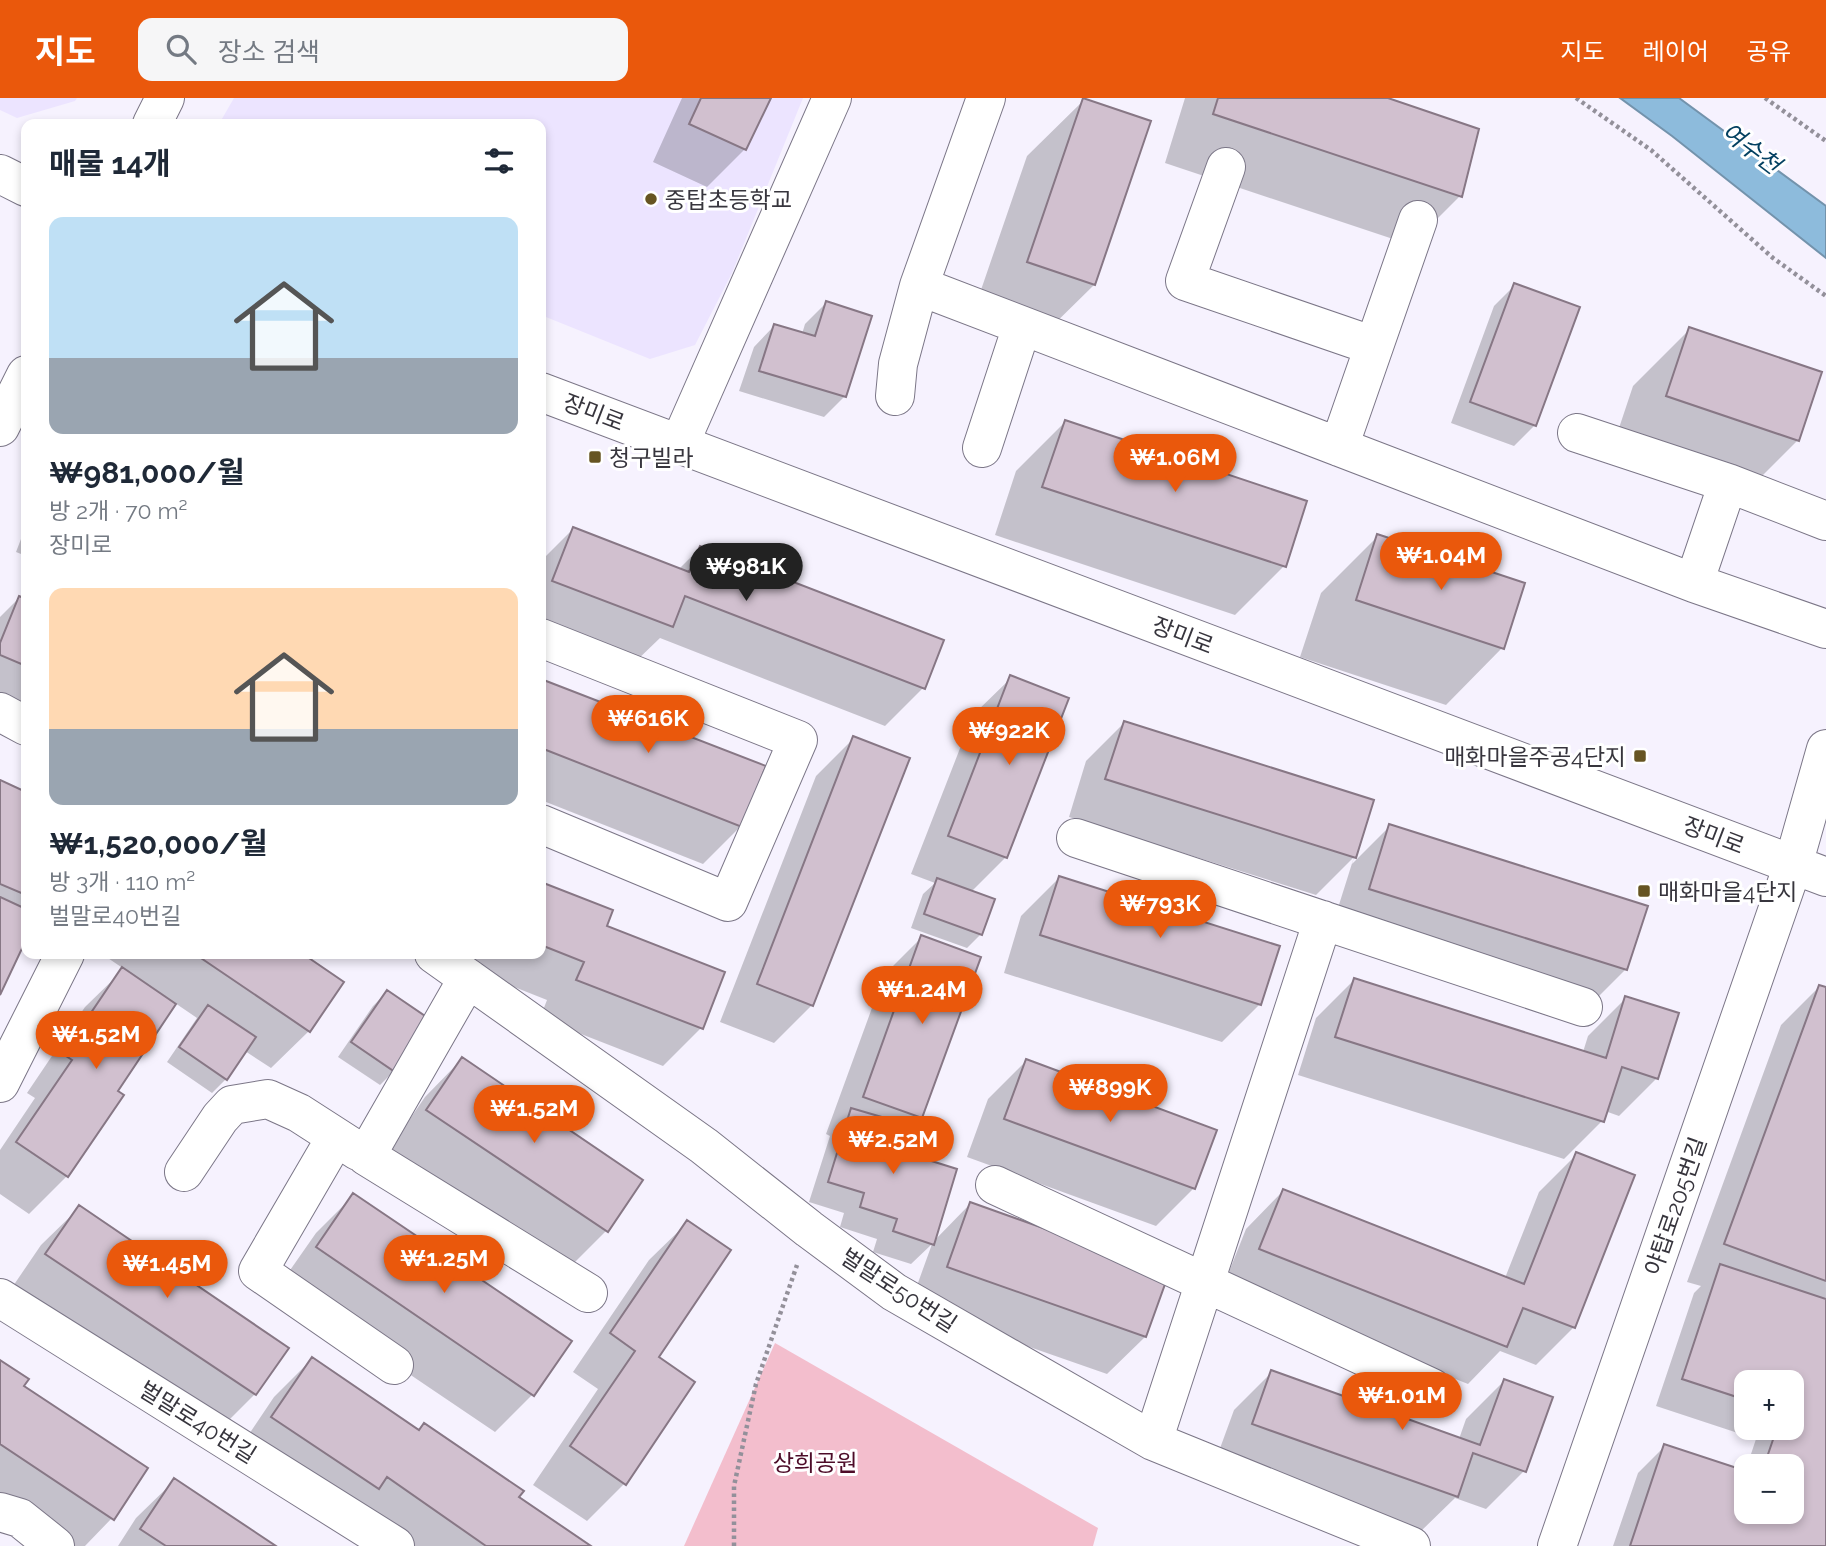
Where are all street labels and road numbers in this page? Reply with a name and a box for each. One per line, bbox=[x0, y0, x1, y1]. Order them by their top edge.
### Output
street label: 장미로 bbox=[560, 388, 628, 436]
street label: 장미로 bbox=[1149, 611, 1217, 659]
street label: 장미로 bbox=[1680, 811, 1748, 859]
street label: 야탑로205번길 bbox=[1639, 1133, 1711, 1279]
street label: 벌말로50번길 bbox=[836, 1243, 962, 1337]
street label: 벌말로40번길 bbox=[135, 1375, 261, 1469]

